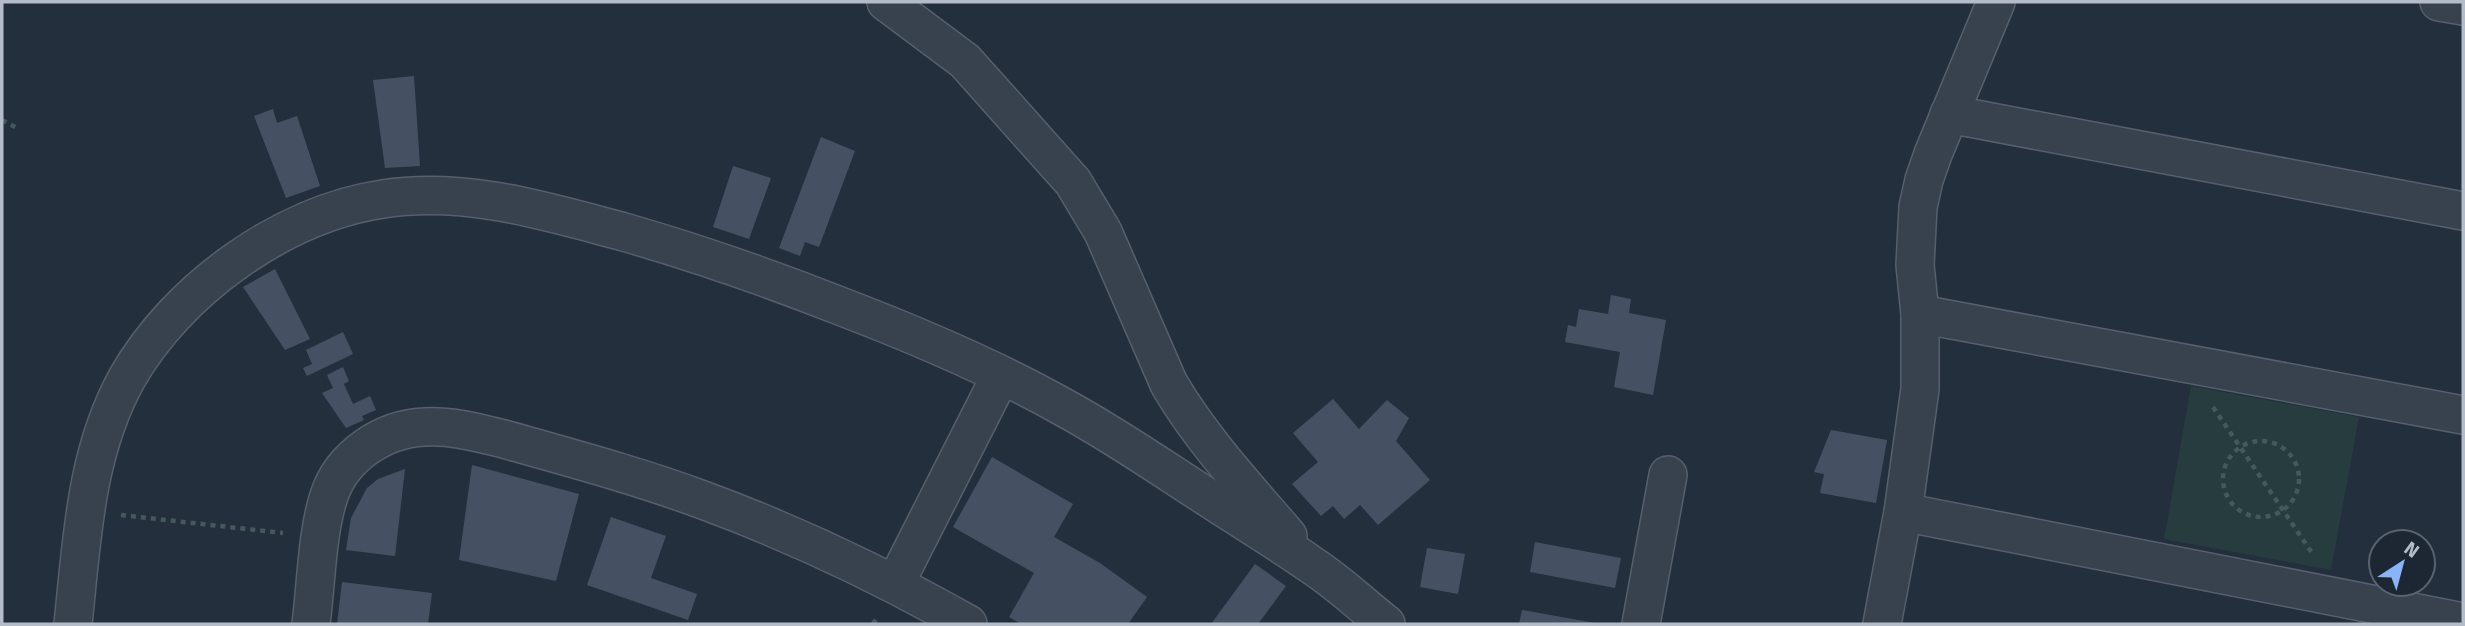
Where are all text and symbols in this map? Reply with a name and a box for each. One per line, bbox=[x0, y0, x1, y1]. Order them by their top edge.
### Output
north arrow bbox=[2367, 528, 2437, 598]
text: N bbox=[2400, 537, 2424, 563]

